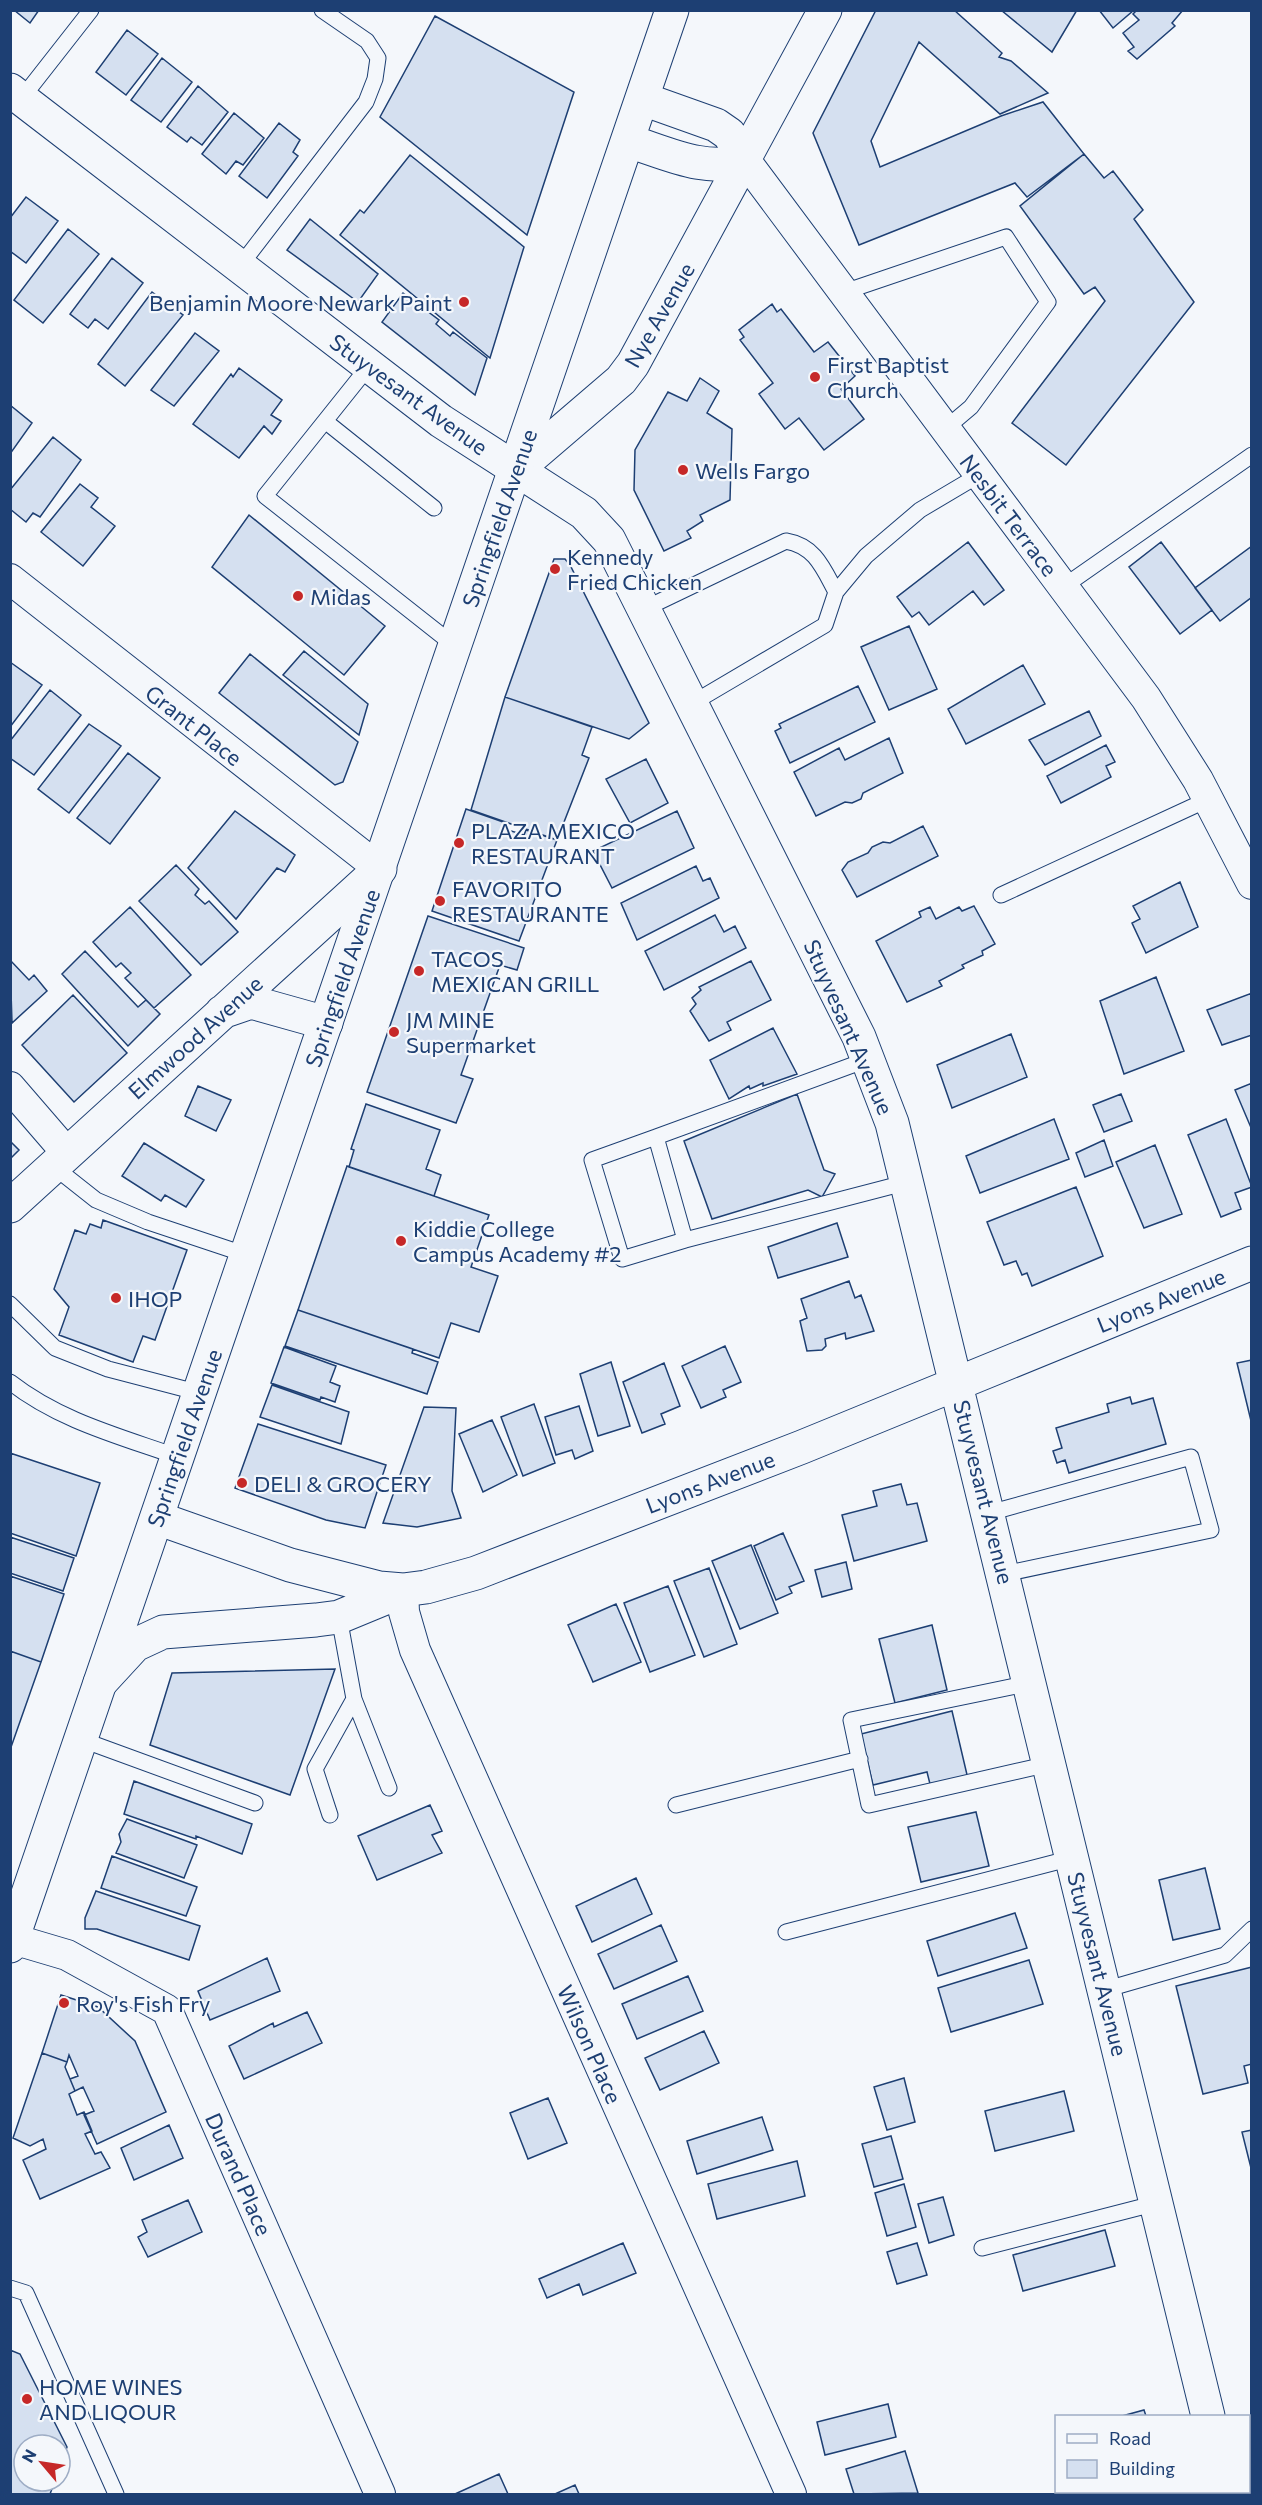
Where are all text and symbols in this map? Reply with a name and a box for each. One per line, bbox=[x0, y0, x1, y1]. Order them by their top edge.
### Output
street label: Nye Avenue bbox=[618, 258, 700, 372]
place label: Benjamin Moore Newark Paint bbox=[149, 289, 452, 316]
marker: Benjamin Moore Newark Paint bbox=[457, 295, 471, 309]
street label: Stuyvesant Avenue bbox=[325, 328, 493, 460]
place label: First Baptist Church bbox=[827, 351, 949, 403]
marker: First Baptist Church bbox=[808, 370, 822, 384]
street label: Springfield Avenue bbox=[456, 425, 542, 611]
street label: Nesbit Terrace bbox=[954, 449, 1064, 581]
place label: Wells Fargo bbox=[695, 457, 810, 484]
marker: Wells Fargo bbox=[676, 463, 690, 477]
place label: Kennedy Fried Chicken bbox=[567, 543, 702, 595]
marker: Kennedy Fried Chicken bbox=[548, 562, 562, 576]
place label: Midas bbox=[310, 583, 371, 610]
marker: Midas bbox=[291, 589, 305, 603]
street label: Grant Place bbox=[140, 679, 248, 771]
place label: PLAZA MEXICO RESTAURANT bbox=[471, 817, 635, 869]
marker: PLAZA MEXICO RESTAURANT bbox=[452, 836, 466, 850]
place label: FAVORITO RESTAURANTE bbox=[452, 875, 609, 927]
street label: Springfield Avenue bbox=[299, 885, 385, 1071]
marker: FAVORITO RESTAURANTE bbox=[433, 894, 447, 908]
street label: Stuyvesant Avenue bbox=[798, 935, 900, 1119]
place label: TACOS MEXICAN GRILL bbox=[431, 945, 599, 997]
marker: TACOS MEXICAN GRILL bbox=[412, 964, 426, 978]
street label: Elmwood Avenue bbox=[122, 970, 268, 1104]
place label: JM MINE Supermarket bbox=[406, 1006, 536, 1058]
marker: JM MINE Supermarket bbox=[387, 1025, 401, 1039]
place label: Kiddie College Campus Academy #2 bbox=[413, 1215, 621, 1267]
marker: Kiddie College Campus Academy #2 bbox=[394, 1234, 408, 1248]
street label: Lyons Avenue bbox=[1093, 1262, 1229, 1338]
place label: IHOP bbox=[128, 1285, 182, 1312]
marker: IHOP bbox=[109, 1291, 123, 1305]
street label: Springfield Avenue bbox=[141, 1345, 227, 1531]
street label: Stuyvesant Avenue bbox=[948, 1397, 1020, 1587]
street label: Lyons Avenue bbox=[642, 1445, 778, 1519]
place label: DELI & GROCERY bbox=[254, 1470, 432, 1497]
marker: DELI & GROCERY bbox=[235, 1476, 249, 1490]
street label: Stuyvesant Avenue bbox=[1062, 1869, 1134, 2059]
street label: Wilson Place bbox=[552, 1980, 628, 2108]
place label: Roy's Fish Fry bbox=[76, 1990, 210, 2017]
marker: Roy's Fish Fry bbox=[57, 1996, 71, 2010]
street label: Durand Place bbox=[200, 2108, 278, 2240]
place label: HOME WINES AND LIQOUR bbox=[39, 2373, 183, 2425]
marker: HOME WINES AND LIQOUR bbox=[20, 2392, 34, 2406]
legend bbox=[1055, 2415, 1250, 2493]
text: Road bbox=[1109, 2427, 1151, 2449]
north arrow bbox=[12, 2433, 72, 2493]
text: N bbox=[17, 2446, 40, 2465]
text: Building bbox=[1109, 2457, 1175, 2479]

